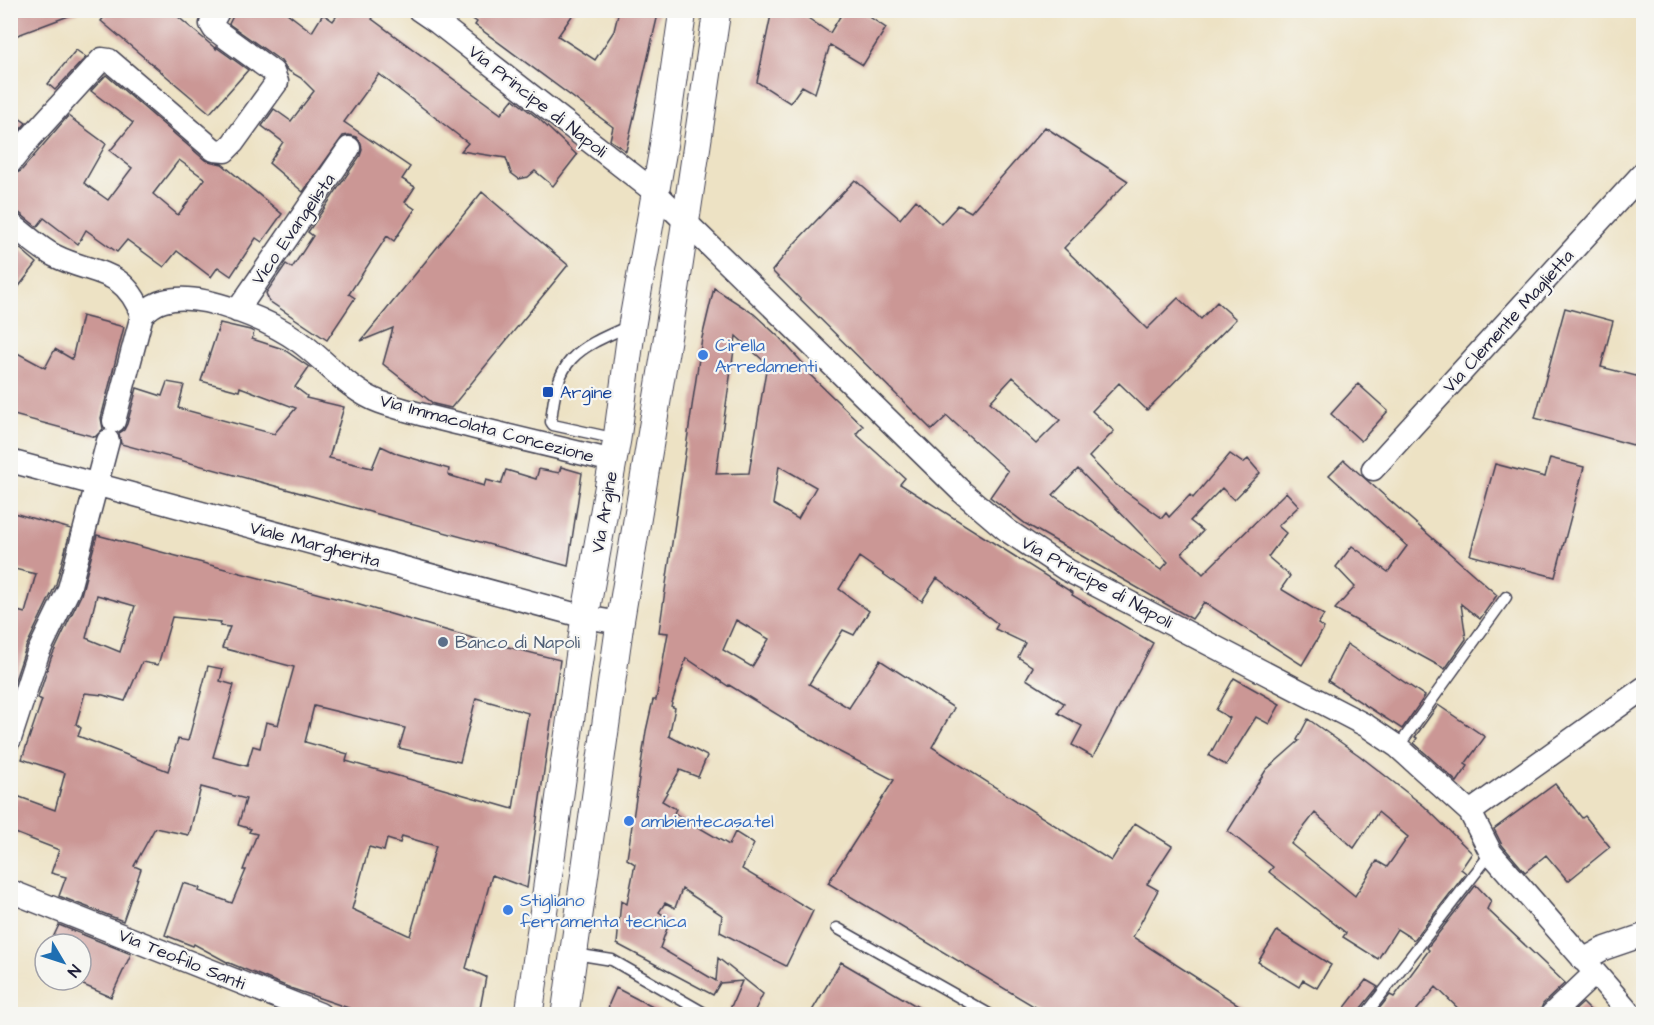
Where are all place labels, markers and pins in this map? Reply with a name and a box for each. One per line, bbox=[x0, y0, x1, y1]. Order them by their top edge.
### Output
place label: Cirella Arredamenti bbox=[715, 333, 818, 379]
marker: Cirella Arredamenti bbox=[696, 348, 710, 362]
place label: Argine bbox=[560, 380, 612, 406]
marker: Argine bbox=[541, 385, 555, 399]
place label: Banco di Napoli bbox=[455, 630, 580, 655]
marker: Banco di Napoli bbox=[436, 635, 450, 649]
place label: ambientecasa.tel bbox=[641, 809, 774, 834]
marker: ambientecasa.tel bbox=[622, 814, 636, 828]
place label: Stigliano ferramenta tecnica bbox=[520, 888, 687, 934]
marker: Stigliano ferramenta tecnica bbox=[501, 903, 515, 917]

